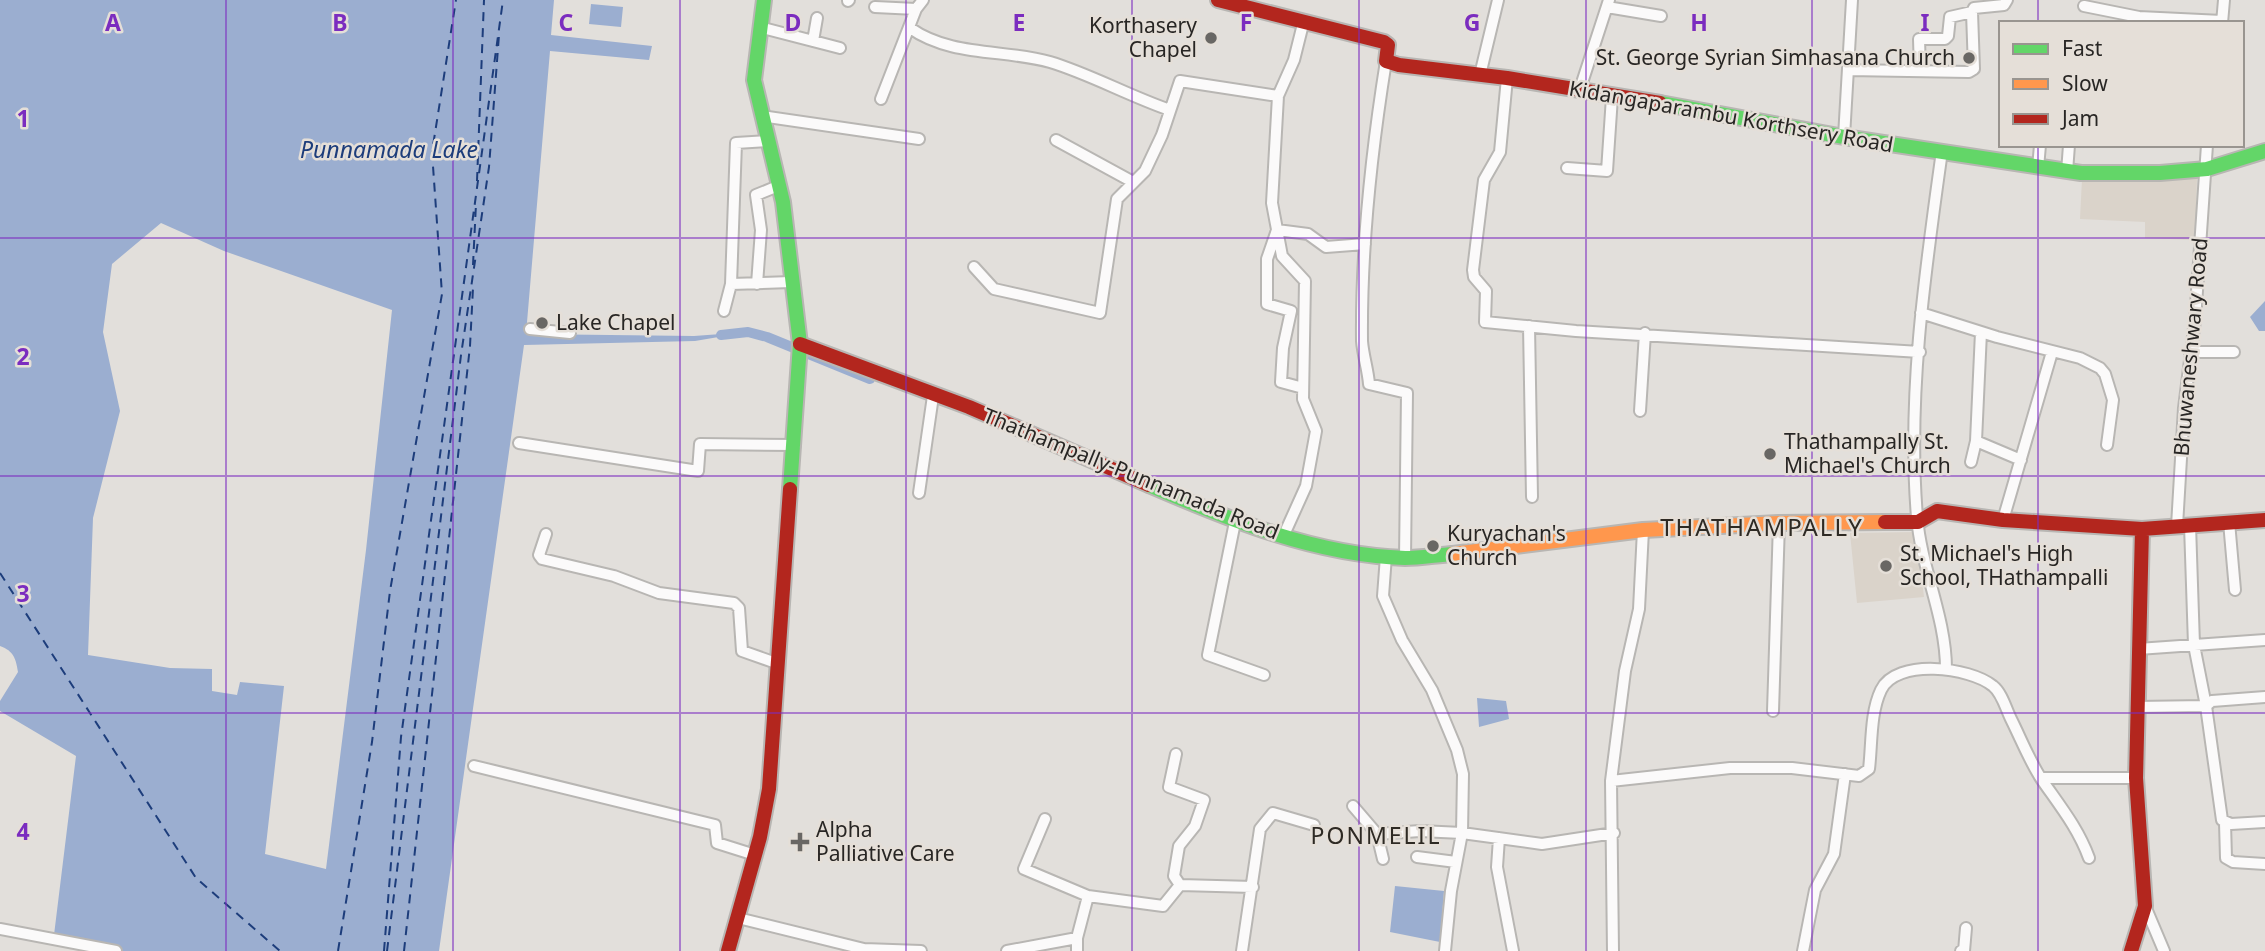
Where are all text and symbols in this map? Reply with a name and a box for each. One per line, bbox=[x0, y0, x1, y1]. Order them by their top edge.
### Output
text: A bbox=[105, 6, 121, 38]
text: B bbox=[332, 6, 348, 38]
text: C bbox=[559, 6, 574, 38]
text: D bbox=[785, 6, 801, 38]
text: E bbox=[1013, 6, 1025, 38]
text: F bbox=[1240, 6, 1252, 38]
text: G bbox=[1464, 6, 1480, 38]
text: H bbox=[1690, 6, 1708, 38]
text: I bbox=[1921, 6, 1930, 38]
place label: Korthasery Chapel bbox=[1089, 11, 1197, 63]
legend bbox=[1999, 21, 2244, 147]
marker: Korthasery Chapel bbox=[1203, 30, 1219, 46]
text: Fast bbox=[2062, 34, 2103, 62]
place label: St. George Syrian Simhasana Church bbox=[1596, 43, 1955, 71]
marker: St. George Syrian Simhasana Church bbox=[1961, 50, 1977, 66]
text: Slow bbox=[2062, 69, 2108, 97]
street label: Kidangaparambu Korthsery Road bbox=[1567, 74, 1895, 158]
text: 1 bbox=[16, 102, 30, 134]
text: Jam bbox=[2060, 104, 2099, 132]
water label: Punnamada Lake bbox=[300, 133, 478, 165]
street label: Bhuwaneshwary Road bbox=[2166, 236, 2214, 457]
place label: Lake Chapel bbox=[556, 308, 676, 336]
marker: Lake Chapel bbox=[534, 315, 550, 331]
text: 2 bbox=[16, 340, 30, 372]
street label: Thathampally-Punnamada Road bbox=[979, 401, 1284, 545]
place label: Thathampally St. Michael's Church bbox=[1784, 427, 1951, 479]
marker: Thathampally St. Michael's Church bbox=[1762, 446, 1778, 462]
district label: THATHAMPALLY bbox=[1660, 510, 1864, 543]
place label: Kuryachan's Church bbox=[1447, 519, 1566, 571]
marker: Kuryachan's Church bbox=[1425, 538, 1441, 554]
place label: St. Michael's High School, THathampalli bbox=[1900, 539, 2108, 591]
marker: St. Michael's High School, THathampalli bbox=[1878, 558, 1894, 574]
text: 3 bbox=[16, 577, 30, 609]
text: 4 bbox=[16, 815, 30, 847]
place label: Alpha Palliative Care bbox=[816, 815, 955, 867]
district label: PONMELIL bbox=[1311, 819, 1441, 851]
marker: Alpha Palliative Care bbox=[790, 832, 810, 852]

